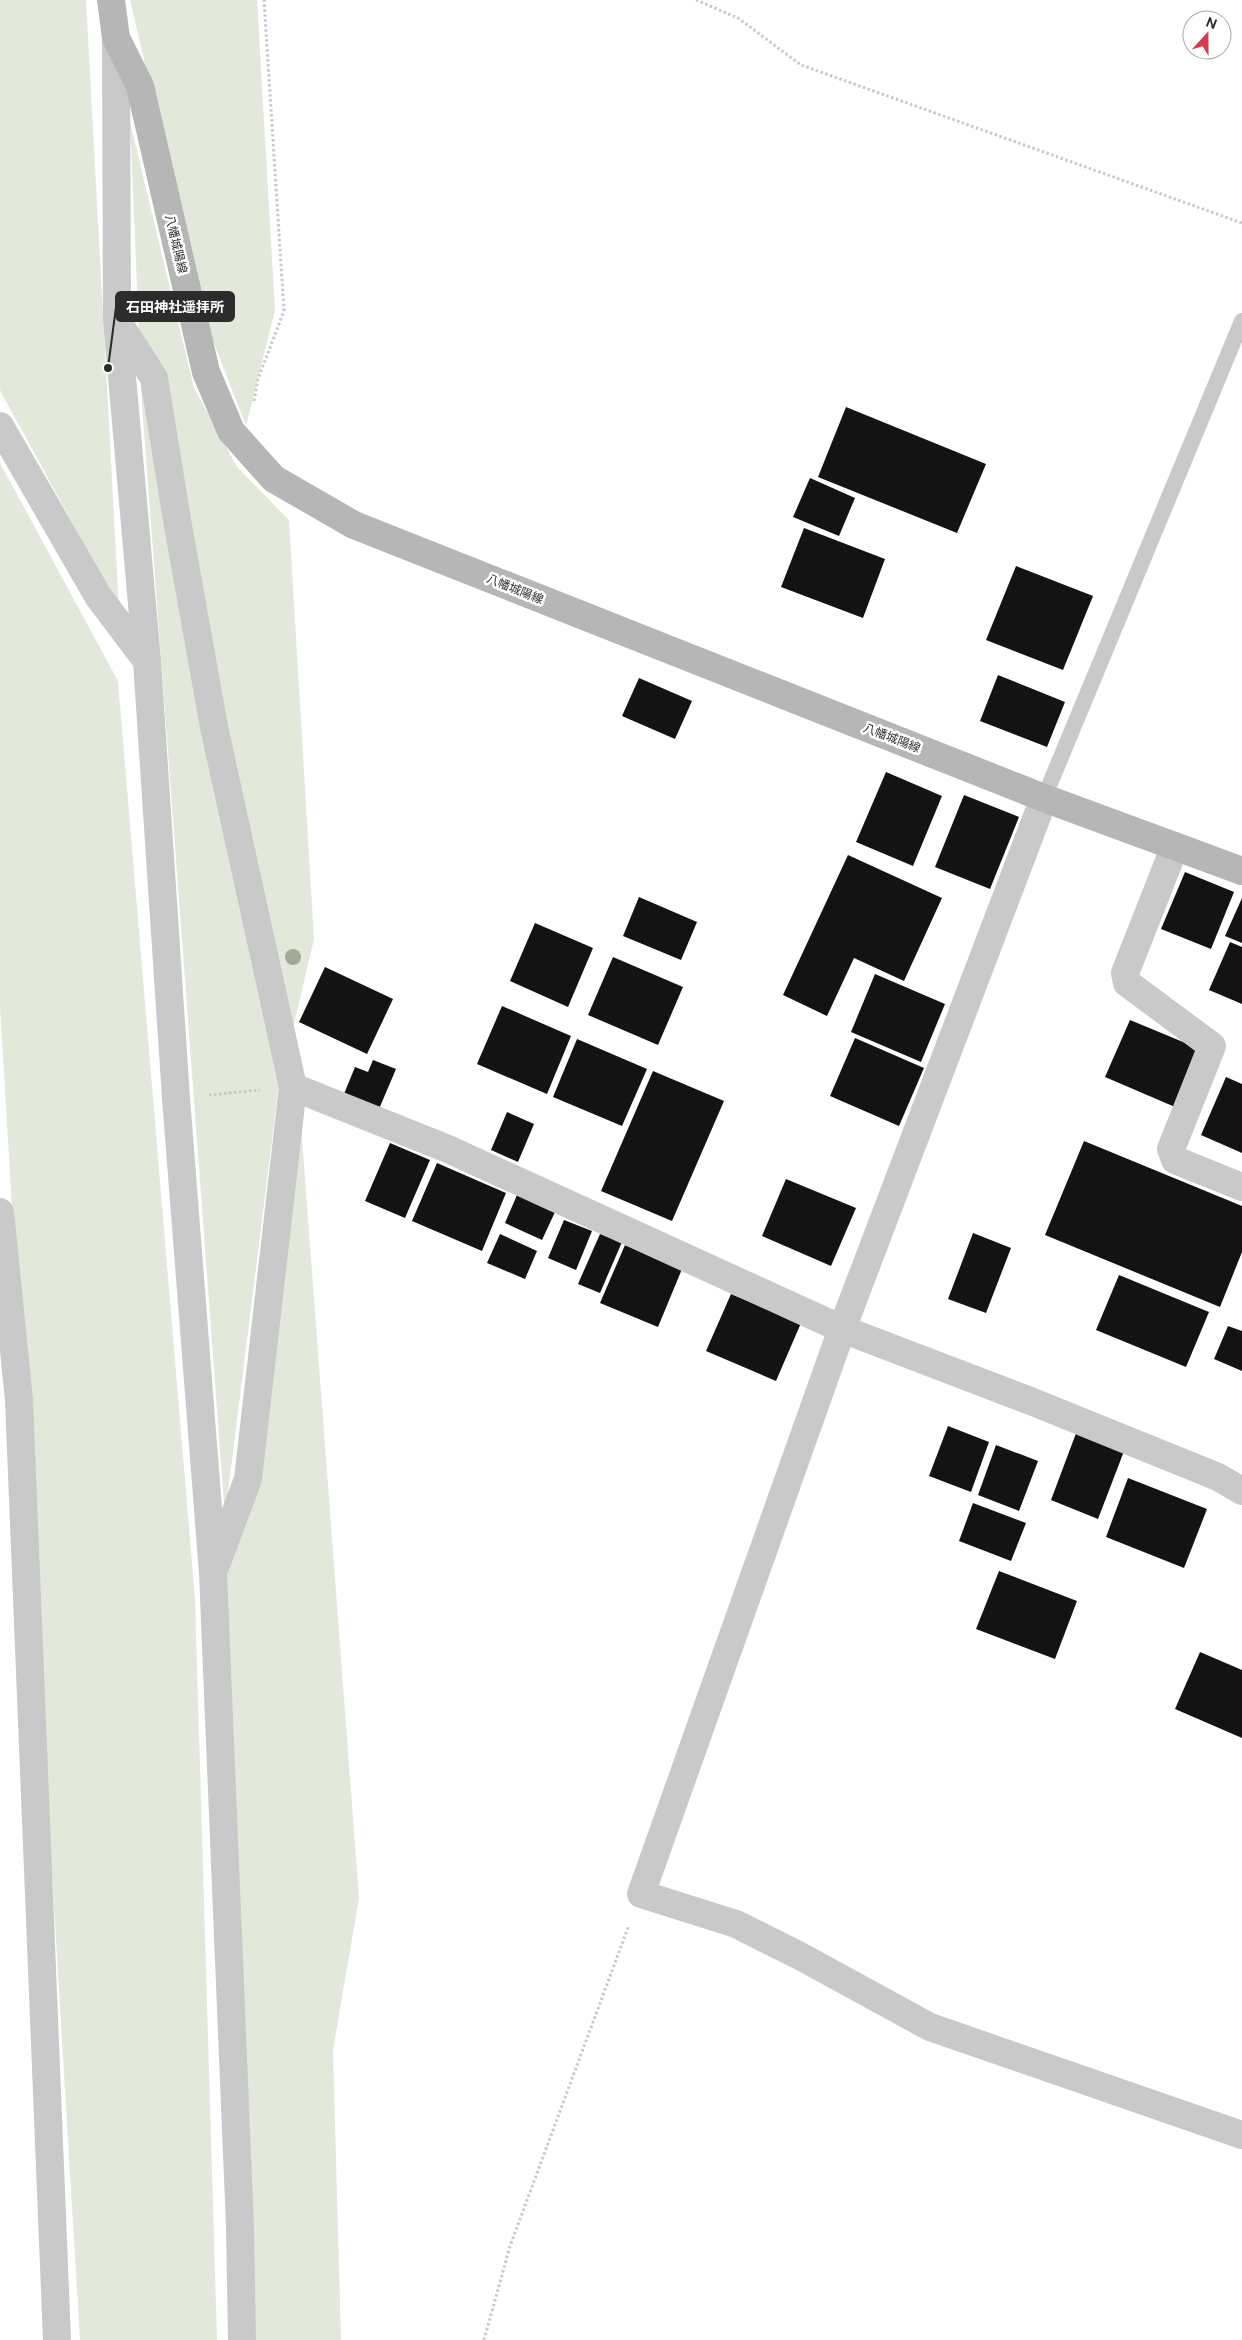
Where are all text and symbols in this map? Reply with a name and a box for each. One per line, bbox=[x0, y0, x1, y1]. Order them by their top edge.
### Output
north arrow bbox=[1182, 10, 1232, 60]
text: N bbox=[1204, 13, 1220, 33]
street label: 八幡城陽線 bbox=[161, 213, 191, 275]
callout: 石田神社遥拝所 bbox=[116, 292, 234, 321]
text: 石田神社遥拝所 bbox=[126, 298, 224, 316]
street label: 八幡城陽線 bbox=[484, 570, 546, 608]
street label: 八幡城陽線 bbox=[861, 720, 923, 756]

